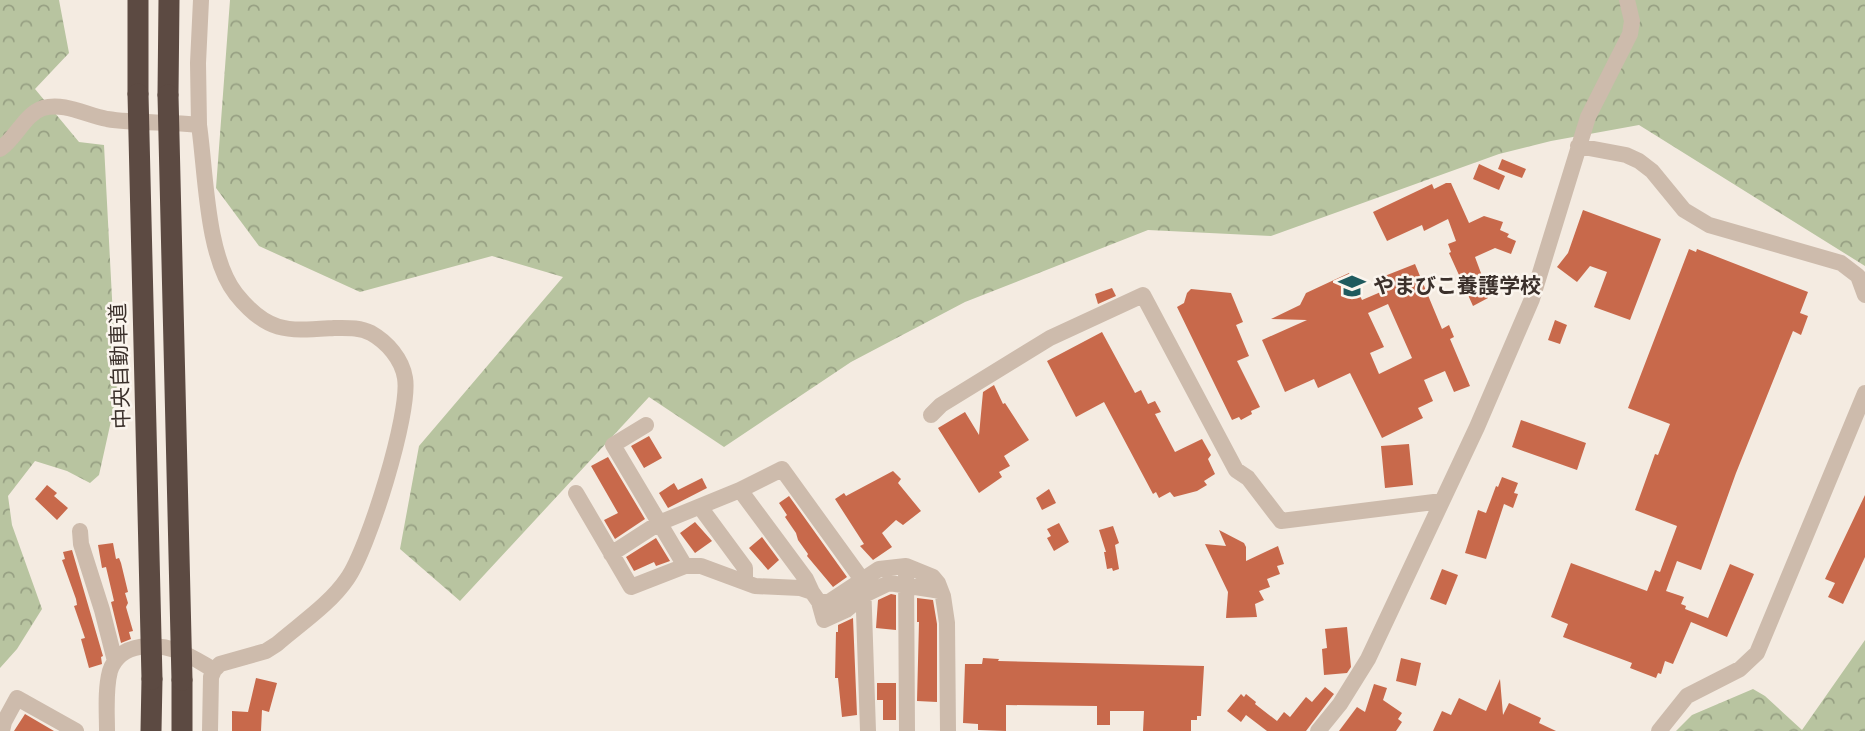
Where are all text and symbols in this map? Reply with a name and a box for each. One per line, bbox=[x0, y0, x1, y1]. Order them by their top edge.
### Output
school or university icon: やまびこ養護学校 bbox=[1337, 271, 1367, 301]
place label: やまびこ養護学校 bbox=[1373, 274, 1541, 298]
street label: 中央自動車道 bbox=[106, 303, 134, 429]

